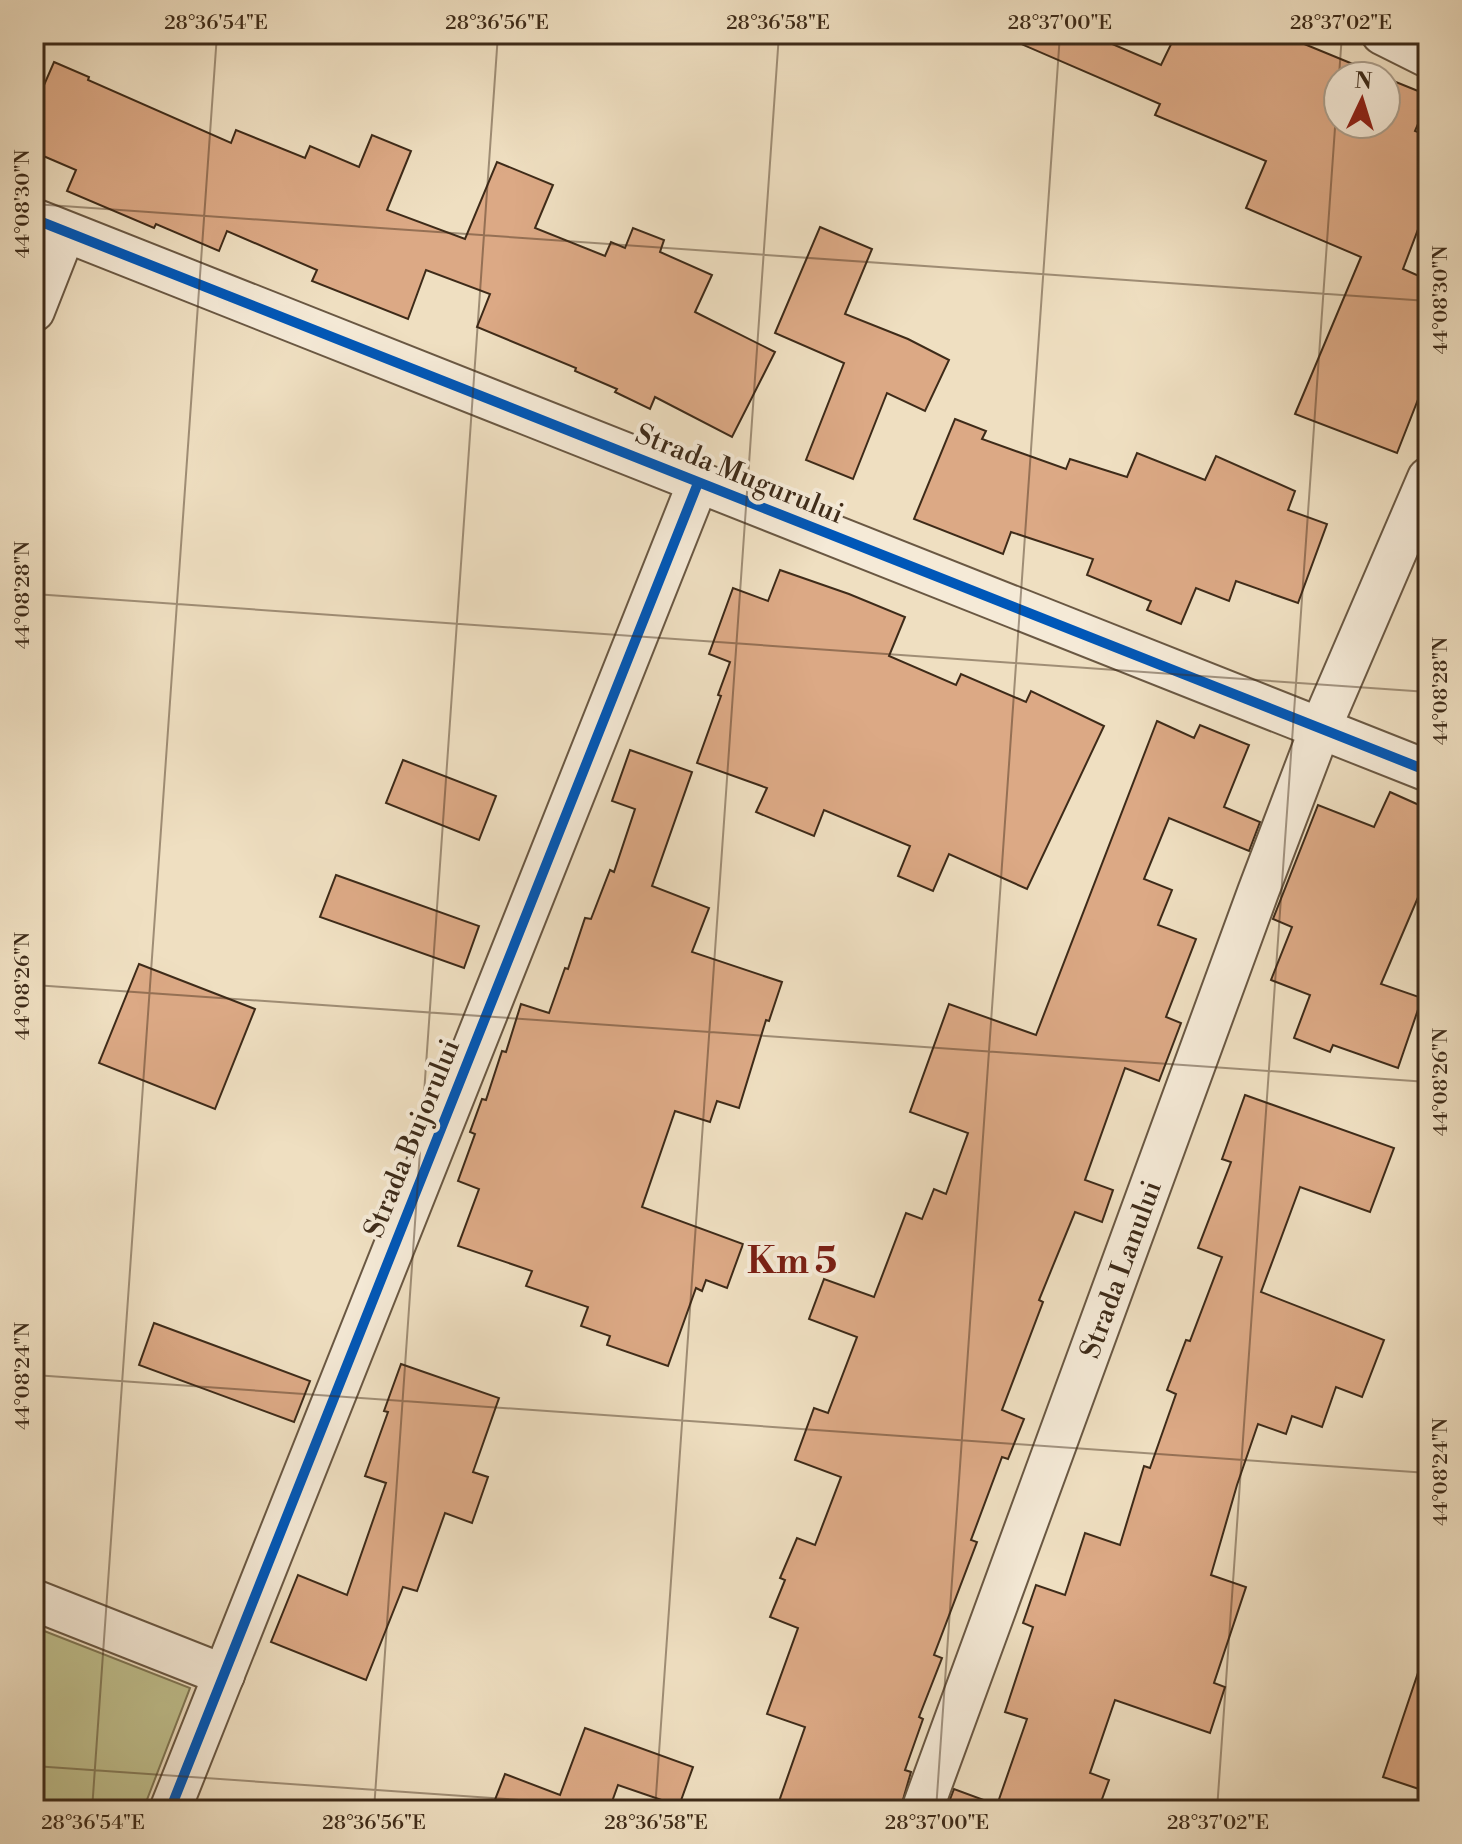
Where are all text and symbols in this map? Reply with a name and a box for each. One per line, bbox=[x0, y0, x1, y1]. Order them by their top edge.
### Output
text: 28°36'54"E bbox=[164, 11, 268, 36]
text: 28°36'56"E bbox=[445, 11, 549, 36]
text: 28°36'58"E bbox=[726, 11, 830, 36]
text: 28°37'00"E bbox=[1008, 11, 1112, 36]
text: 28°37'02"E bbox=[1290, 11, 1392, 36]
north arrow bbox=[1322, 60, 1402, 140]
text: N bbox=[1354, 67, 1374, 96]
text: 44°08'30"N bbox=[11, 150, 36, 258]
text: 44°08'30"N bbox=[1429, 246, 1454, 354]
street label: Strada Mugurului bbox=[630, 417, 849, 532]
text: 44°08'28"N bbox=[11, 541, 36, 649]
text: 44°08'28"N bbox=[1429, 637, 1454, 745]
text: 44°08'26"N bbox=[11, 932, 36, 1040]
text: 44°08'26"N bbox=[1429, 1028, 1454, 1136]
street label: Strada Bujorului bbox=[357, 1034, 468, 1243]
street label: Strada Lanului bbox=[1073, 1176, 1170, 1363]
district label: Km 5 bbox=[747, 1240, 837, 1285]
text: 44°08'24"N bbox=[11, 1322, 36, 1430]
text: 44°08'24"N bbox=[1429, 1418, 1454, 1526]
text: 28°36'54"E bbox=[41, 1811, 145, 1836]
text: 28°36'56"E bbox=[322, 1811, 426, 1836]
text: 28°36'58"E bbox=[604, 1811, 708, 1836]
text: 28°37'00"E bbox=[885, 1811, 989, 1836]
text: 28°37'02"E bbox=[1167, 1811, 1269, 1836]

